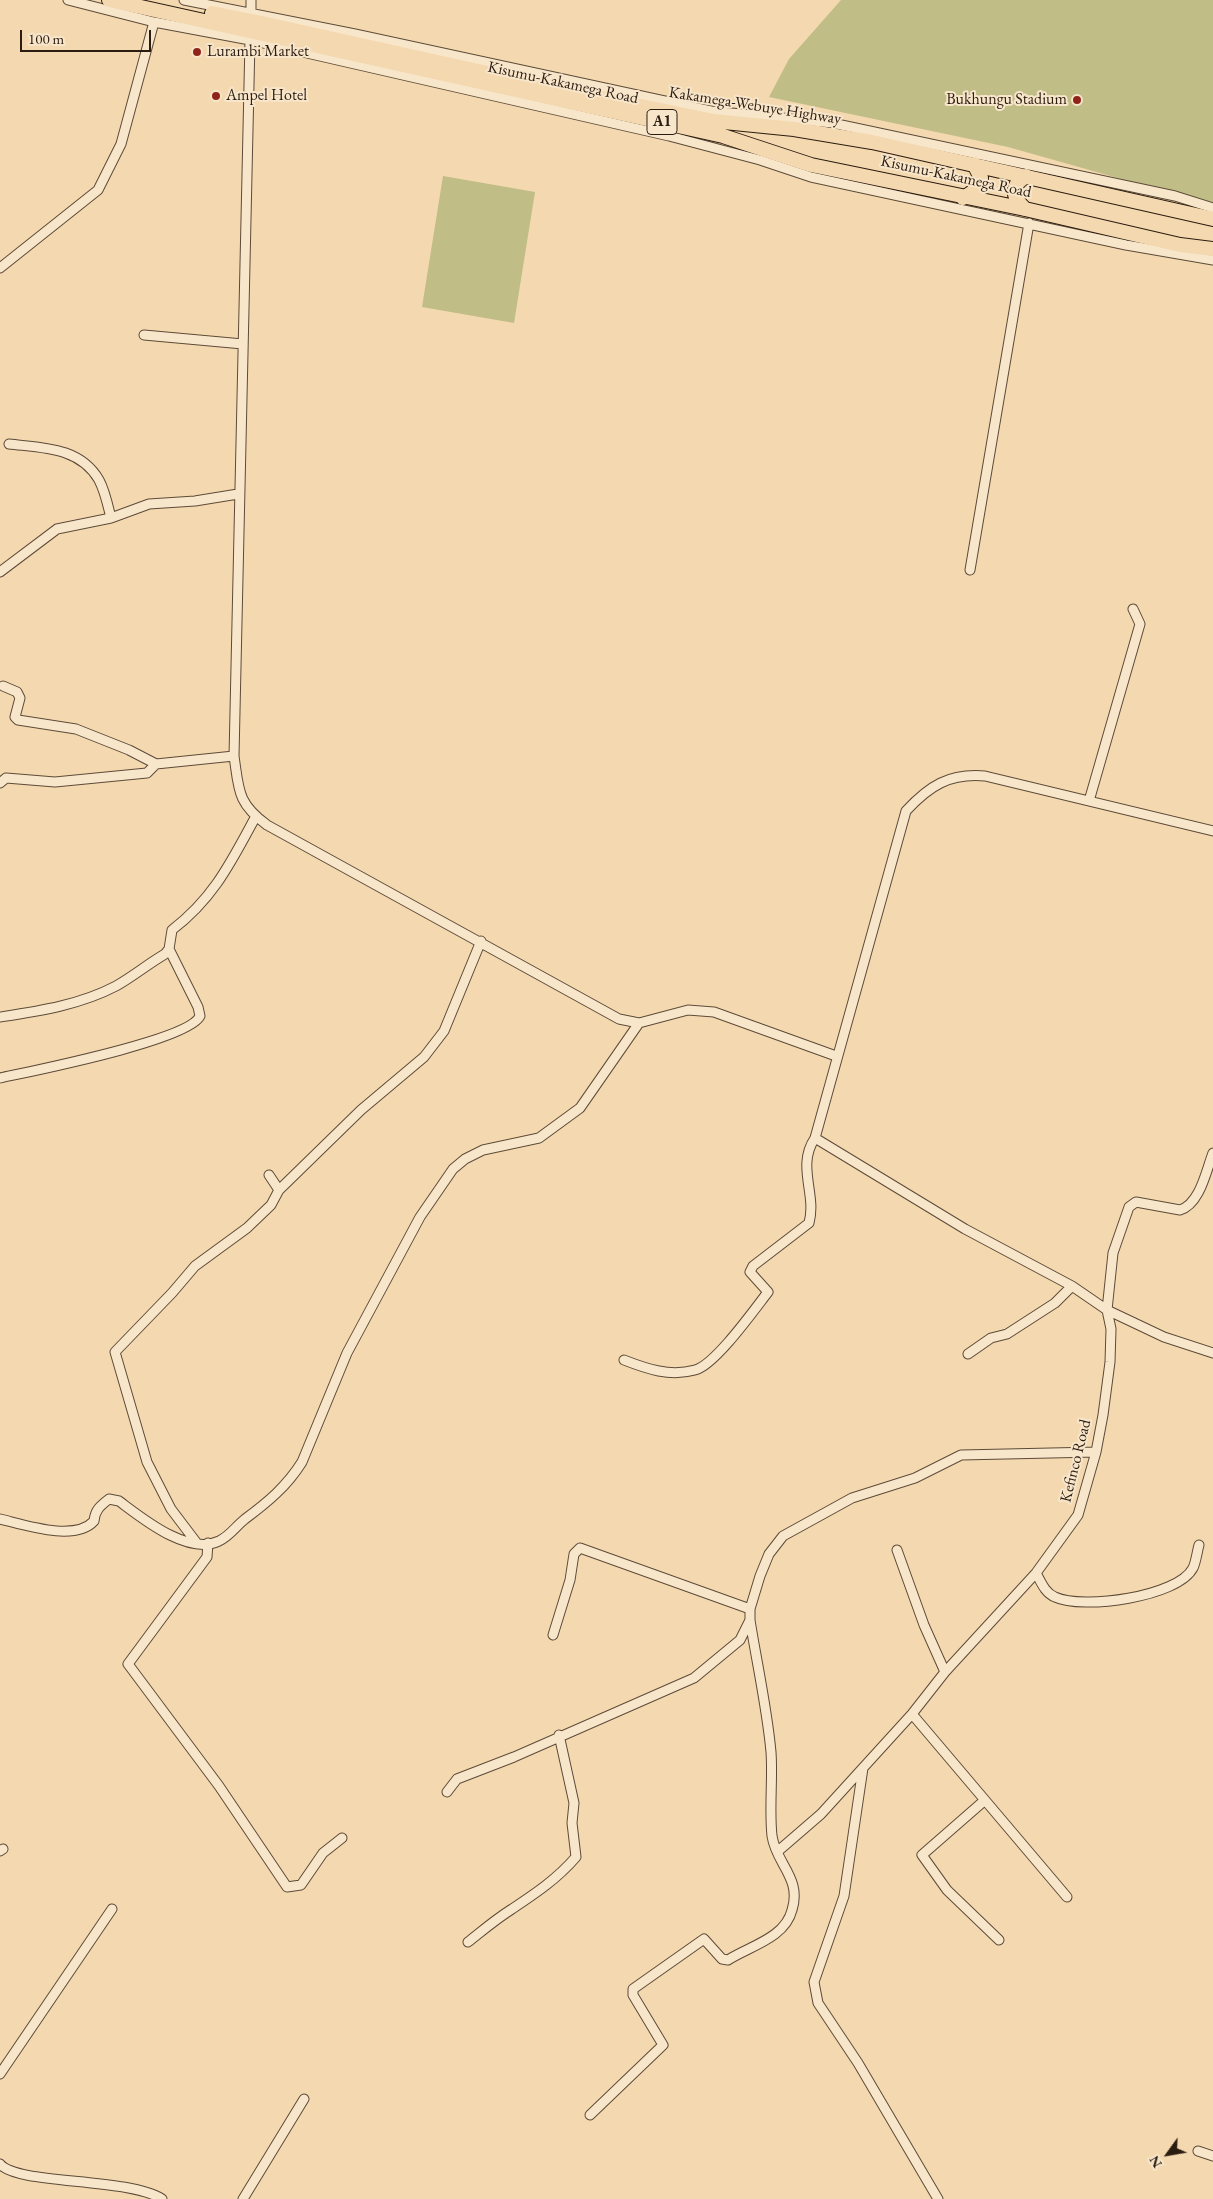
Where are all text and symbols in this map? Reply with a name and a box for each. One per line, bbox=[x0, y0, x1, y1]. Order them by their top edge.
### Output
scale bar bbox=[22, 20, 154, 52]
text: 100 m bbox=[28, 29, 64, 48]
place label: Lurambi Market bbox=[207, 42, 309, 62]
marker: Lurambi Market bbox=[191, 46, 203, 58]
street label: Kisumu-Kakamega Road bbox=[486, 58, 640, 108]
street label: Kakamega-Webuye Highway bbox=[668, 83, 842, 129]
place label: Ampel Hotel bbox=[226, 86, 307, 106]
marker: Ampel Hotel bbox=[210, 90, 222, 102]
place label: Bukhungu Stadium bbox=[946, 90, 1067, 110]
marker: Bukhungu Stadium bbox=[1071, 94, 1083, 106]
road number: A1 bbox=[647, 110, 677, 134]
street label: Kisumu-Kakamega Road bbox=[879, 152, 1033, 202]
street label: Kefinco Road bbox=[1056, 1418, 1096, 1504]
north arrow bbox=[1143, 2129, 1193, 2179]
text: N bbox=[1145, 2152, 1166, 2172]

